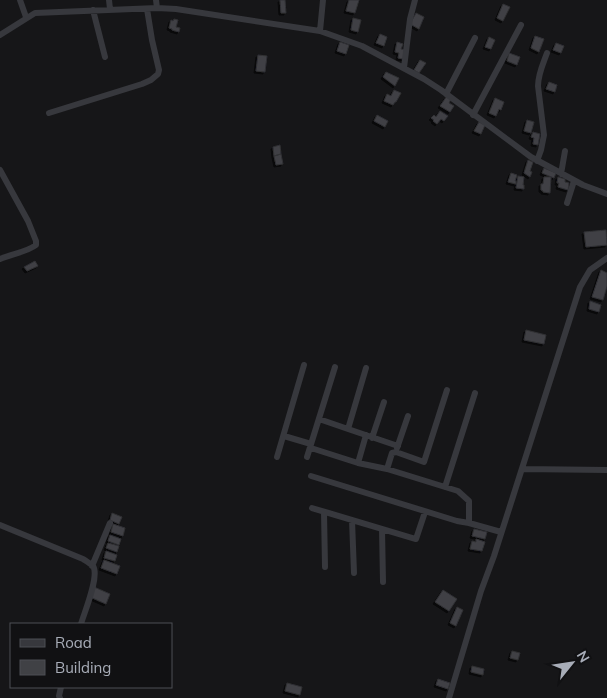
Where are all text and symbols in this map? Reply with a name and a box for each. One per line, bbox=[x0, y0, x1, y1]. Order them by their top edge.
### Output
legend bbox=[10, 623, 172, 688]
text: Road bbox=[55, 633, 92, 652]
north arrow bbox=[547, 638, 597, 688]
text: N bbox=[573, 647, 594, 666]
text: Building bbox=[55, 658, 111, 677]

